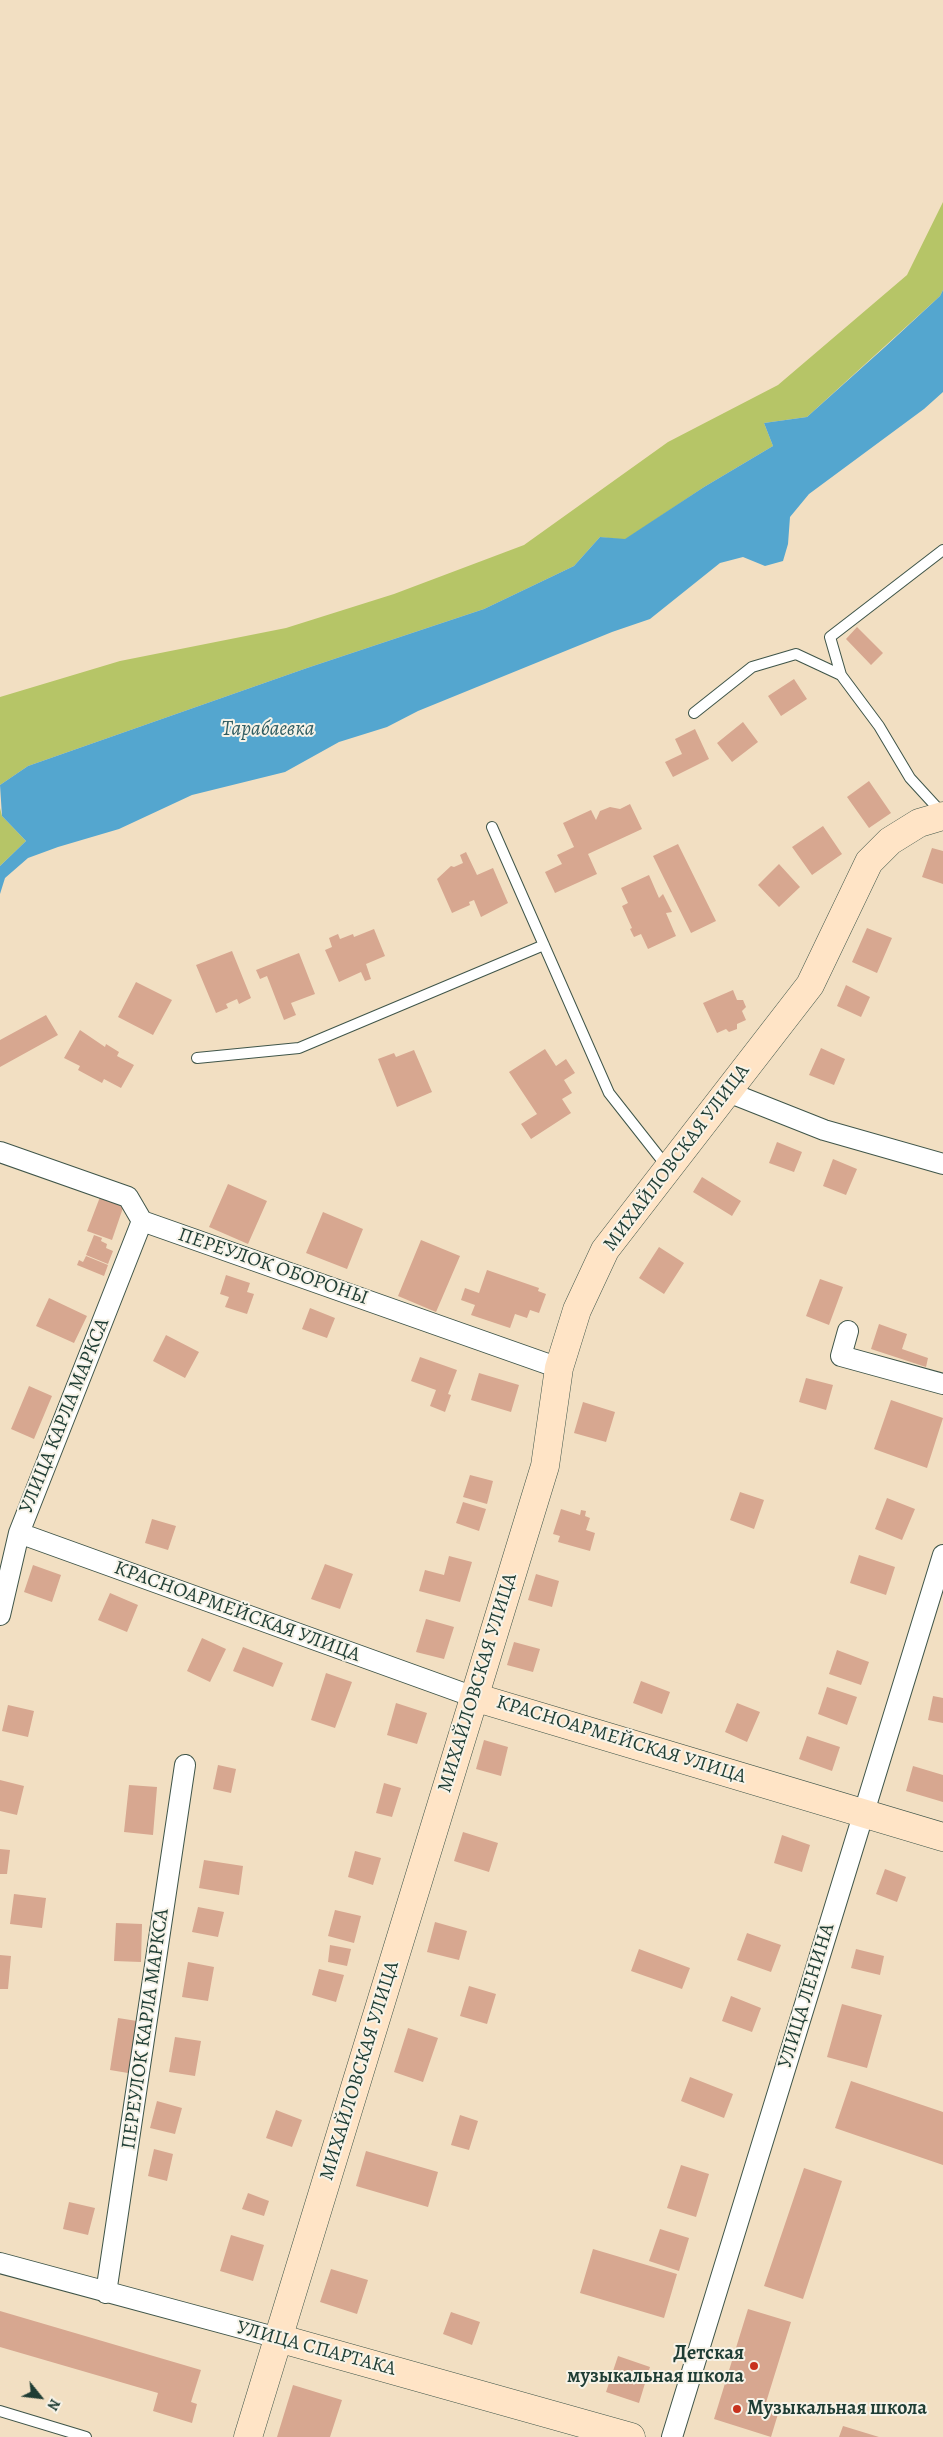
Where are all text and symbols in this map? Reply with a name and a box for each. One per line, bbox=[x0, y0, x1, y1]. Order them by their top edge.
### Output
water label: Тарабаевка bbox=[221, 717, 315, 743]
street label: МИХАЙЛОВСКАЯ УЛИЦА bbox=[599, 1060, 755, 1256]
street label: ПЕРЕУЛОК ОБОРОНЫ bbox=[175, 1223, 371, 1311]
street label: УЛИЦА КАРЛА МАРКСА bbox=[15, 1315, 115, 1517]
street label: КРАСНОАРМЕЙСКАЯ УЛИЦА bbox=[111, 1556, 363, 1668]
street label: МИХАЙЛОВСКАЯ УЛИЦА bbox=[433, 1571, 523, 1795]
street label: КРАСНОАРМЕЙСКАЯ УЛИЦА bbox=[493, 1690, 749, 1790]
street label: ПЕРЕУЛОК КАРЛА МАРКСА bbox=[117, 1907, 175, 2151]
street label: УЛИЦА ЛЕНИНА bbox=[774, 1921, 840, 2071]
street label: МИХАЙЛОВСКАЯ УЛИЦА bbox=[315, 1959, 405, 2183]
street label: УЛИЦА СПАРТАКА bbox=[234, 2316, 398, 2382]
place label: Детская музыкальная школа bbox=[567, 2342, 744, 2389]
marker: Детская музыкальная школа bbox=[748, 2360, 760, 2372]
north arrow bbox=[15, 2372, 65, 2422]
text: N bbox=[43, 2395, 64, 2414]
place label: Музыкальная школа bbox=[747, 2397, 927, 2421]
marker: Музыкальная школа bbox=[731, 2403, 743, 2415]

